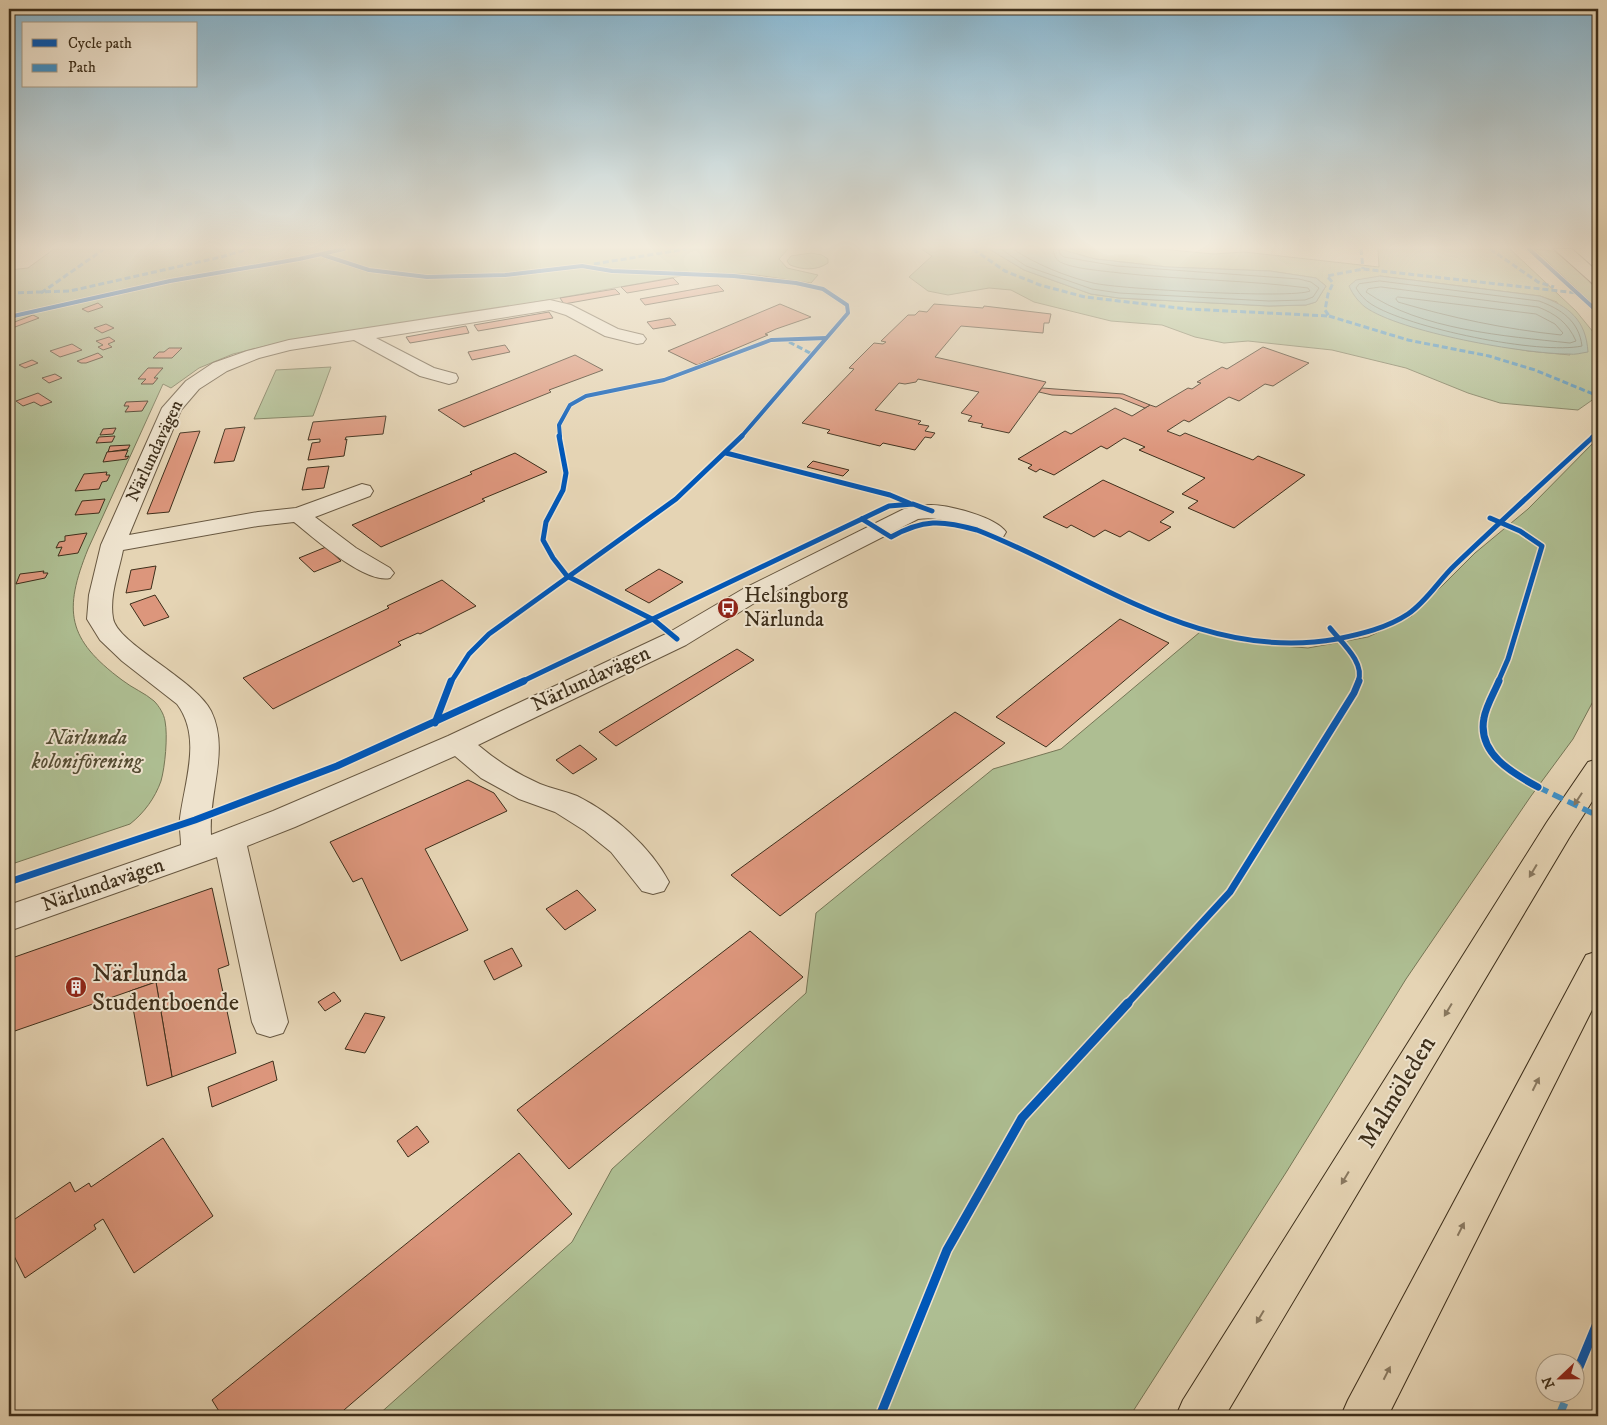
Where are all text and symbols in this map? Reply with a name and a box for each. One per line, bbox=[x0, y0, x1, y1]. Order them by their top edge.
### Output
legend bbox=[22, 22, 198, 88]
text: Cycle path bbox=[68, 34, 132, 53]
text: Path bbox=[68, 58, 96, 77]
street label: Närlundavägen bbox=[122, 396, 188, 505]
place label: Helsingborg Närlunda bbox=[744, 583, 849, 633]
bus stop icon: Helsingborg Närlunda bbox=[716, 596, 740, 620]
street label: Närlundavägen bbox=[527, 640, 655, 718]
park label: Närlunda koloniförening bbox=[31, 725, 144, 775]
one-way arrow bbox=[1573, 793, 1583, 806]
street label: Närlundavägen bbox=[38, 852, 168, 918]
one-way arrow bbox=[1528, 865, 1537, 878]
place label: Närlunda Studentboende bbox=[92, 958, 239, 1018]
building icon: Närlunda Studentboende bbox=[64, 975, 88, 999]
one-way arrow bbox=[1443, 1003, 1452, 1016]
street label: Malmöleden bbox=[1351, 1030, 1443, 1154]
one-way arrow bbox=[1532, 1077, 1540, 1092]
one-way arrow bbox=[1340, 1172, 1349, 1185]
one-way arrow bbox=[1457, 1221, 1465, 1236]
one-way arrow bbox=[1255, 1310, 1264, 1323]
north arrow bbox=[1534, 1352, 1584, 1402]
one-way arrow bbox=[1383, 1366, 1391, 1380]
text: N bbox=[1538, 1373, 1559, 1391]

